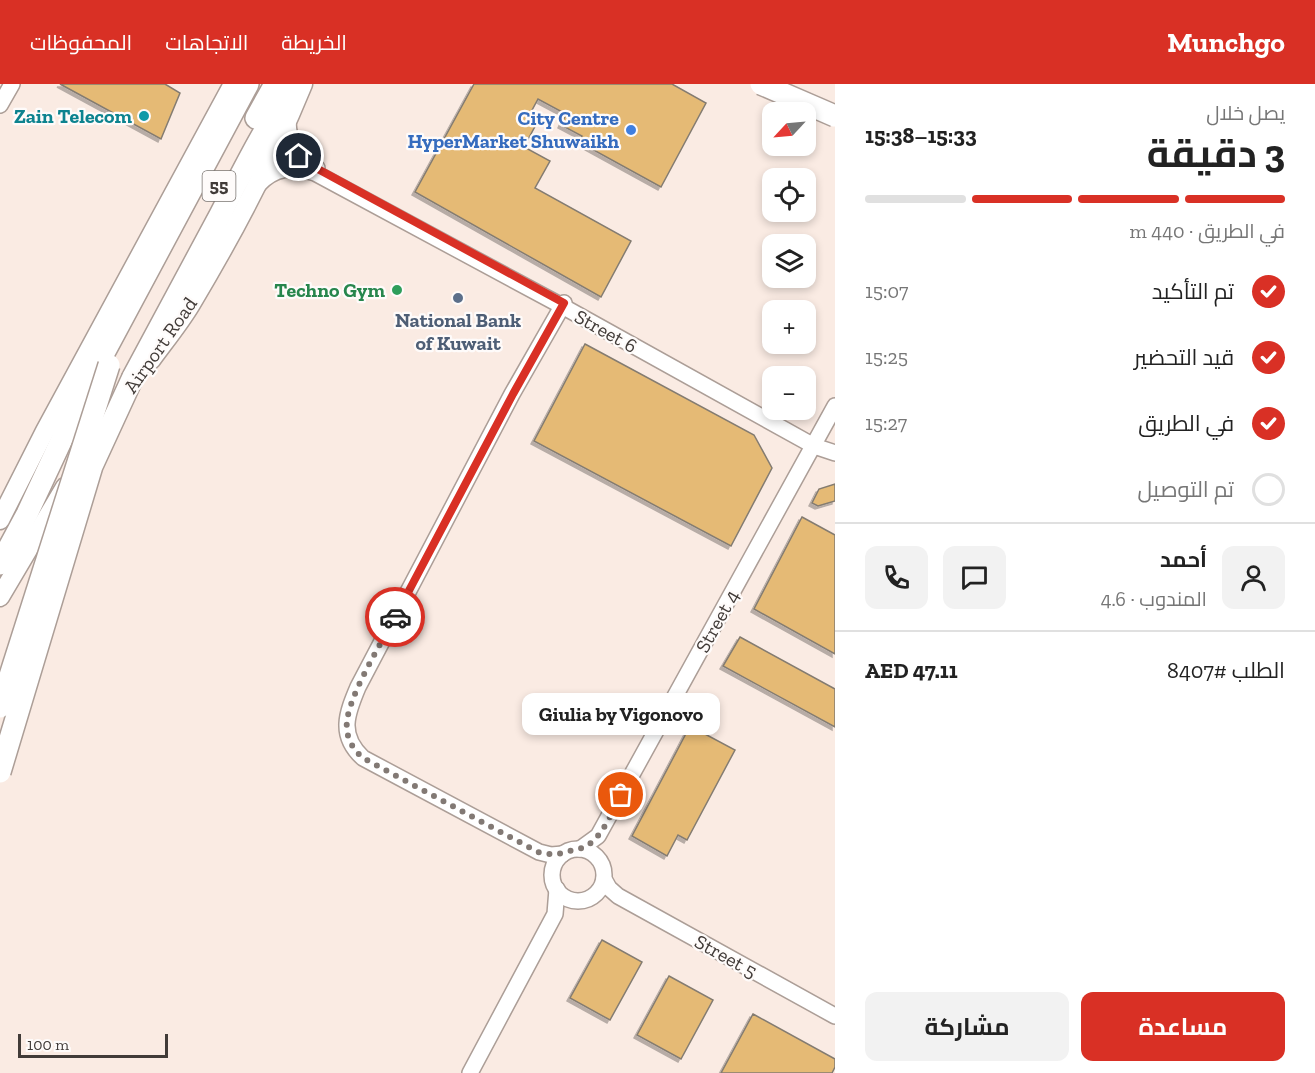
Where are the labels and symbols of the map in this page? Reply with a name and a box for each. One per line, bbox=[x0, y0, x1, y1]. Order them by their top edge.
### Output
north arrow bbox=[762, 102, 816, 156]
place label: Zain Telecom bbox=[14, 104, 132, 128]
place label: City Centre HyperMarket Shuwaikh bbox=[408, 106, 619, 153]
marker: Zain Telecom bbox=[137, 109, 151, 123]
marker: City Centre HyperMarket Shuwaikh bbox=[624, 123, 638, 137]
pin bbox=[273, 130, 324, 181]
road number: 55 bbox=[202, 171, 236, 201]
place label: Techno Gym bbox=[274, 278, 385, 302]
marker: Techno Gym bbox=[390, 283, 404, 297]
marker: National Bank of Kuwait bbox=[451, 291, 465, 305]
street label: Airport Road bbox=[118, 292, 202, 398]
street label: Street 6 bbox=[570, 304, 642, 358]
place label: National Bank of Kuwait bbox=[395, 308, 521, 355]
street label: Street 4 bbox=[690, 585, 744, 657]
courier bbox=[365, 587, 425, 647]
callout: Giulia by Vigonovo bbox=[522, 693, 720, 735]
pin bbox=[595, 769, 646, 820]
street label: Street 5 bbox=[691, 929, 761, 983]
scale bar bbox=[18, 1031, 168, 1058]

